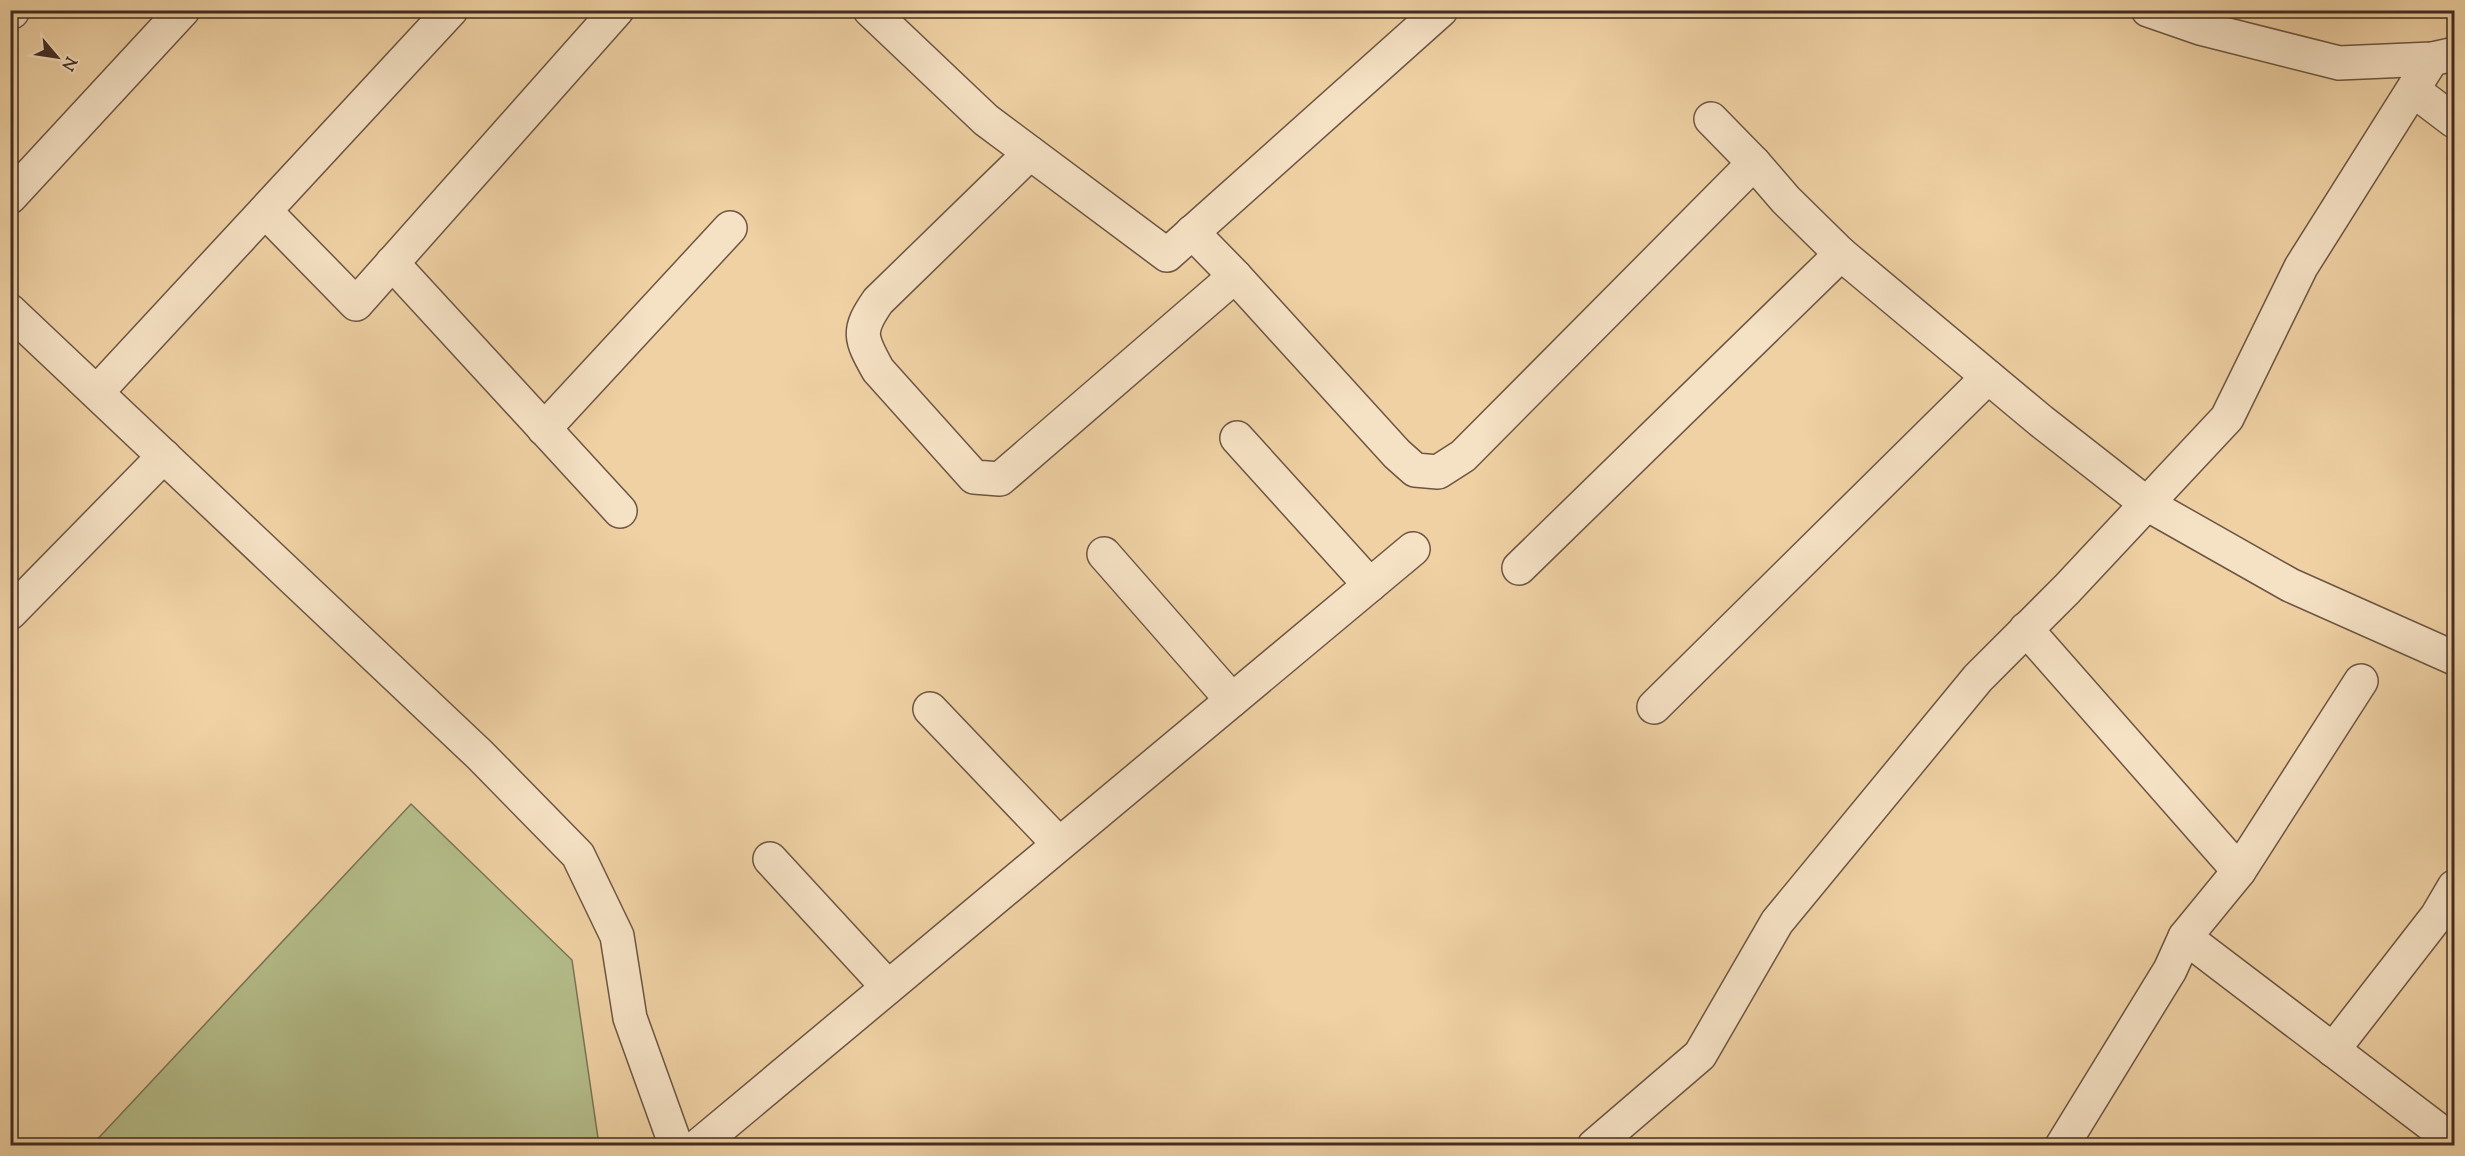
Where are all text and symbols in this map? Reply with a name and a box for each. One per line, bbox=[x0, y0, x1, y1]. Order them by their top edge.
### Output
north arrow bbox=[27, 27, 87, 87]
text: N bbox=[55, 52, 81, 74]

